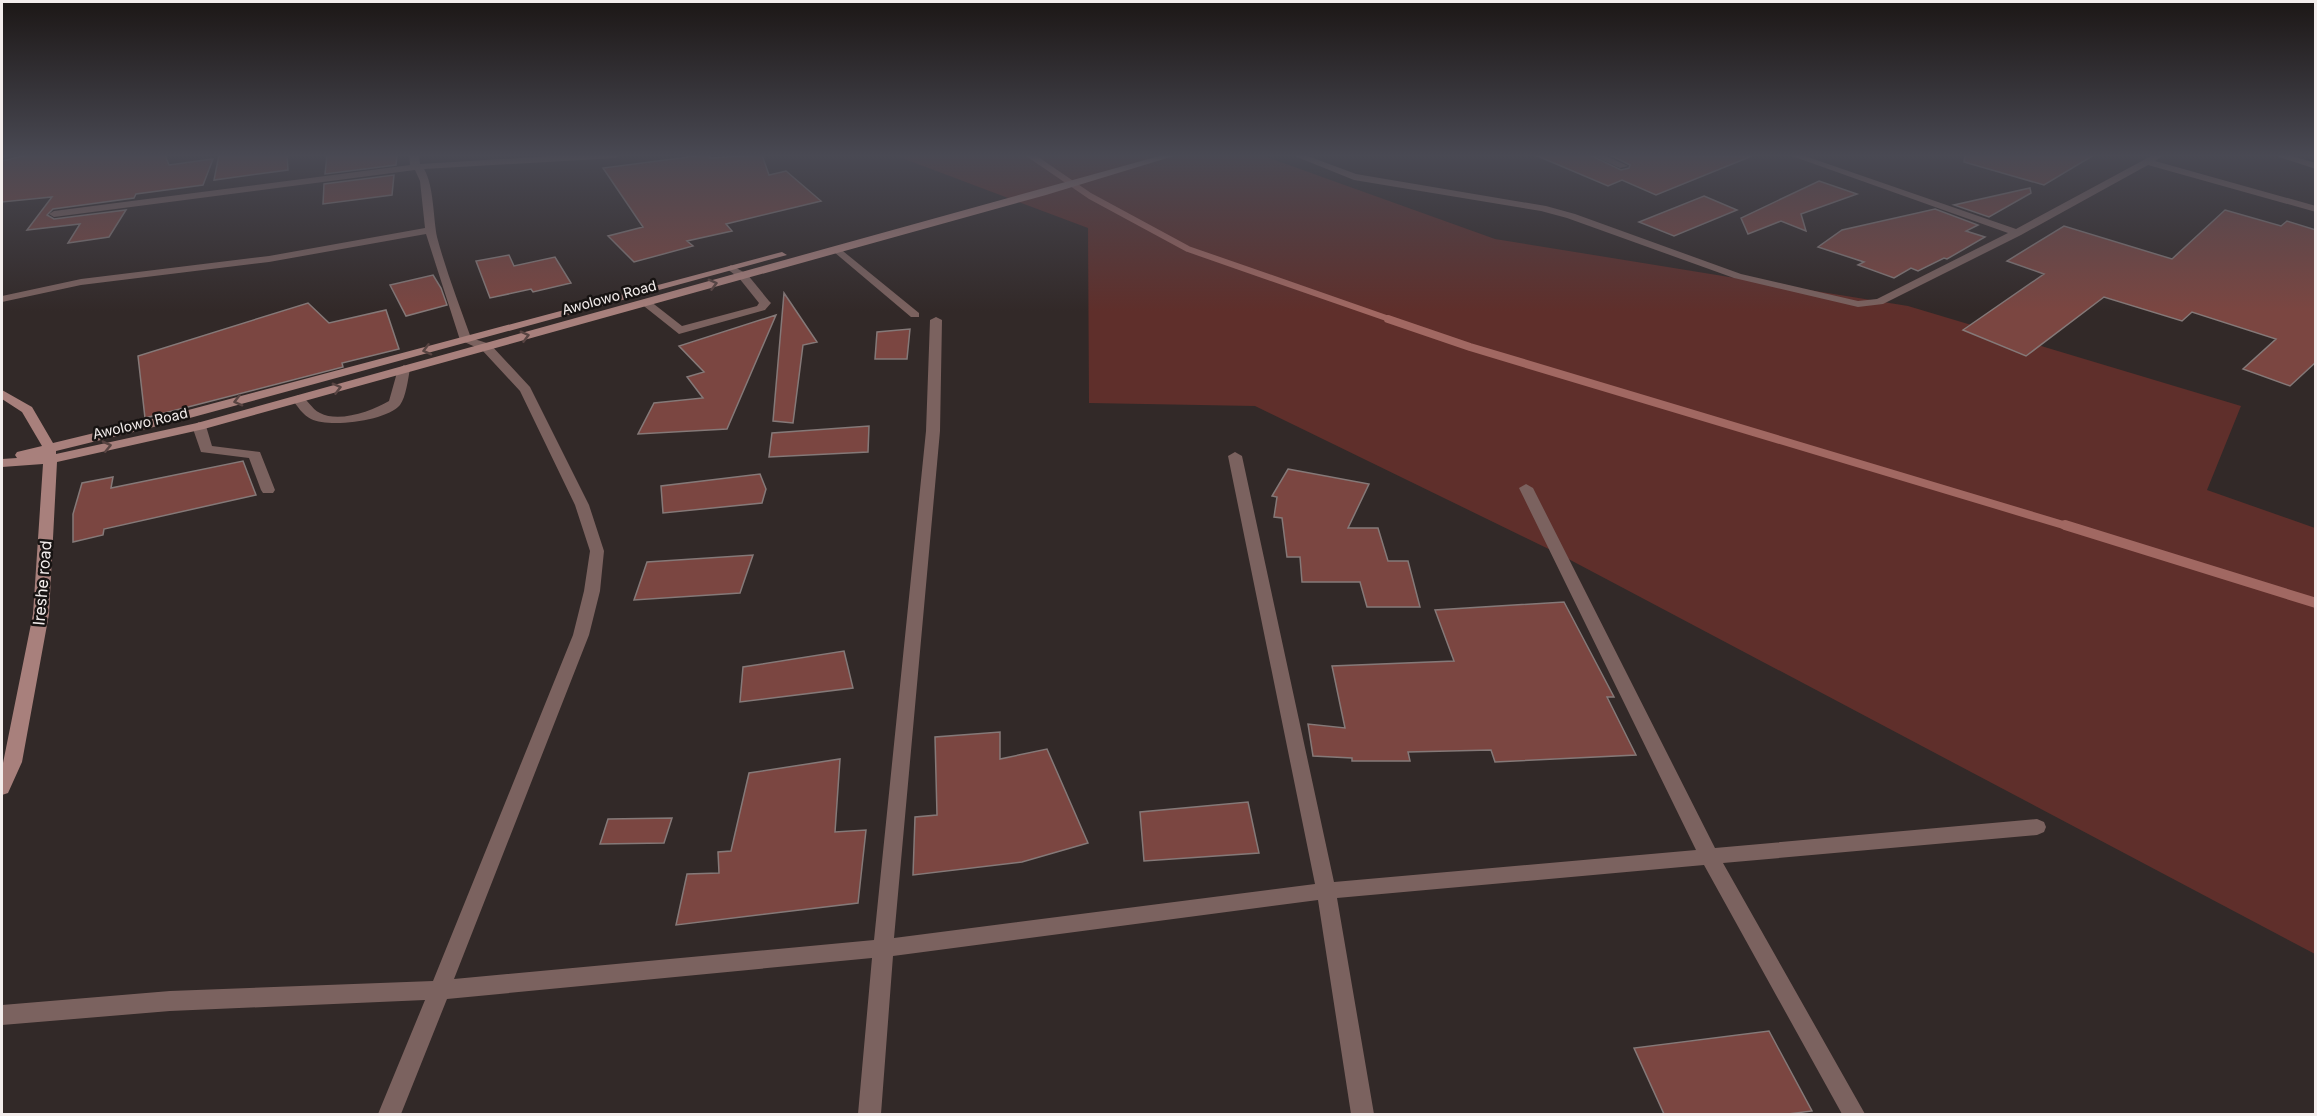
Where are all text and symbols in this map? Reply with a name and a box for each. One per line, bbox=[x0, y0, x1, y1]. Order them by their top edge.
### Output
street label: Awolowo Road bbox=[560, 276, 658, 318]
one-way arrow bbox=[707, 279, 717, 292]
one-way arrow bbox=[519, 331, 529, 343]
one-way arrow bbox=[422, 343, 432, 356]
one-way arrow bbox=[331, 383, 341, 395]
one-way arrow bbox=[233, 394, 244, 406]
street label: Awolowo Road bbox=[91, 404, 189, 442]
one-way arrow bbox=[102, 440, 112, 453]
street label: Ireshe road bbox=[28, 540, 56, 626]

